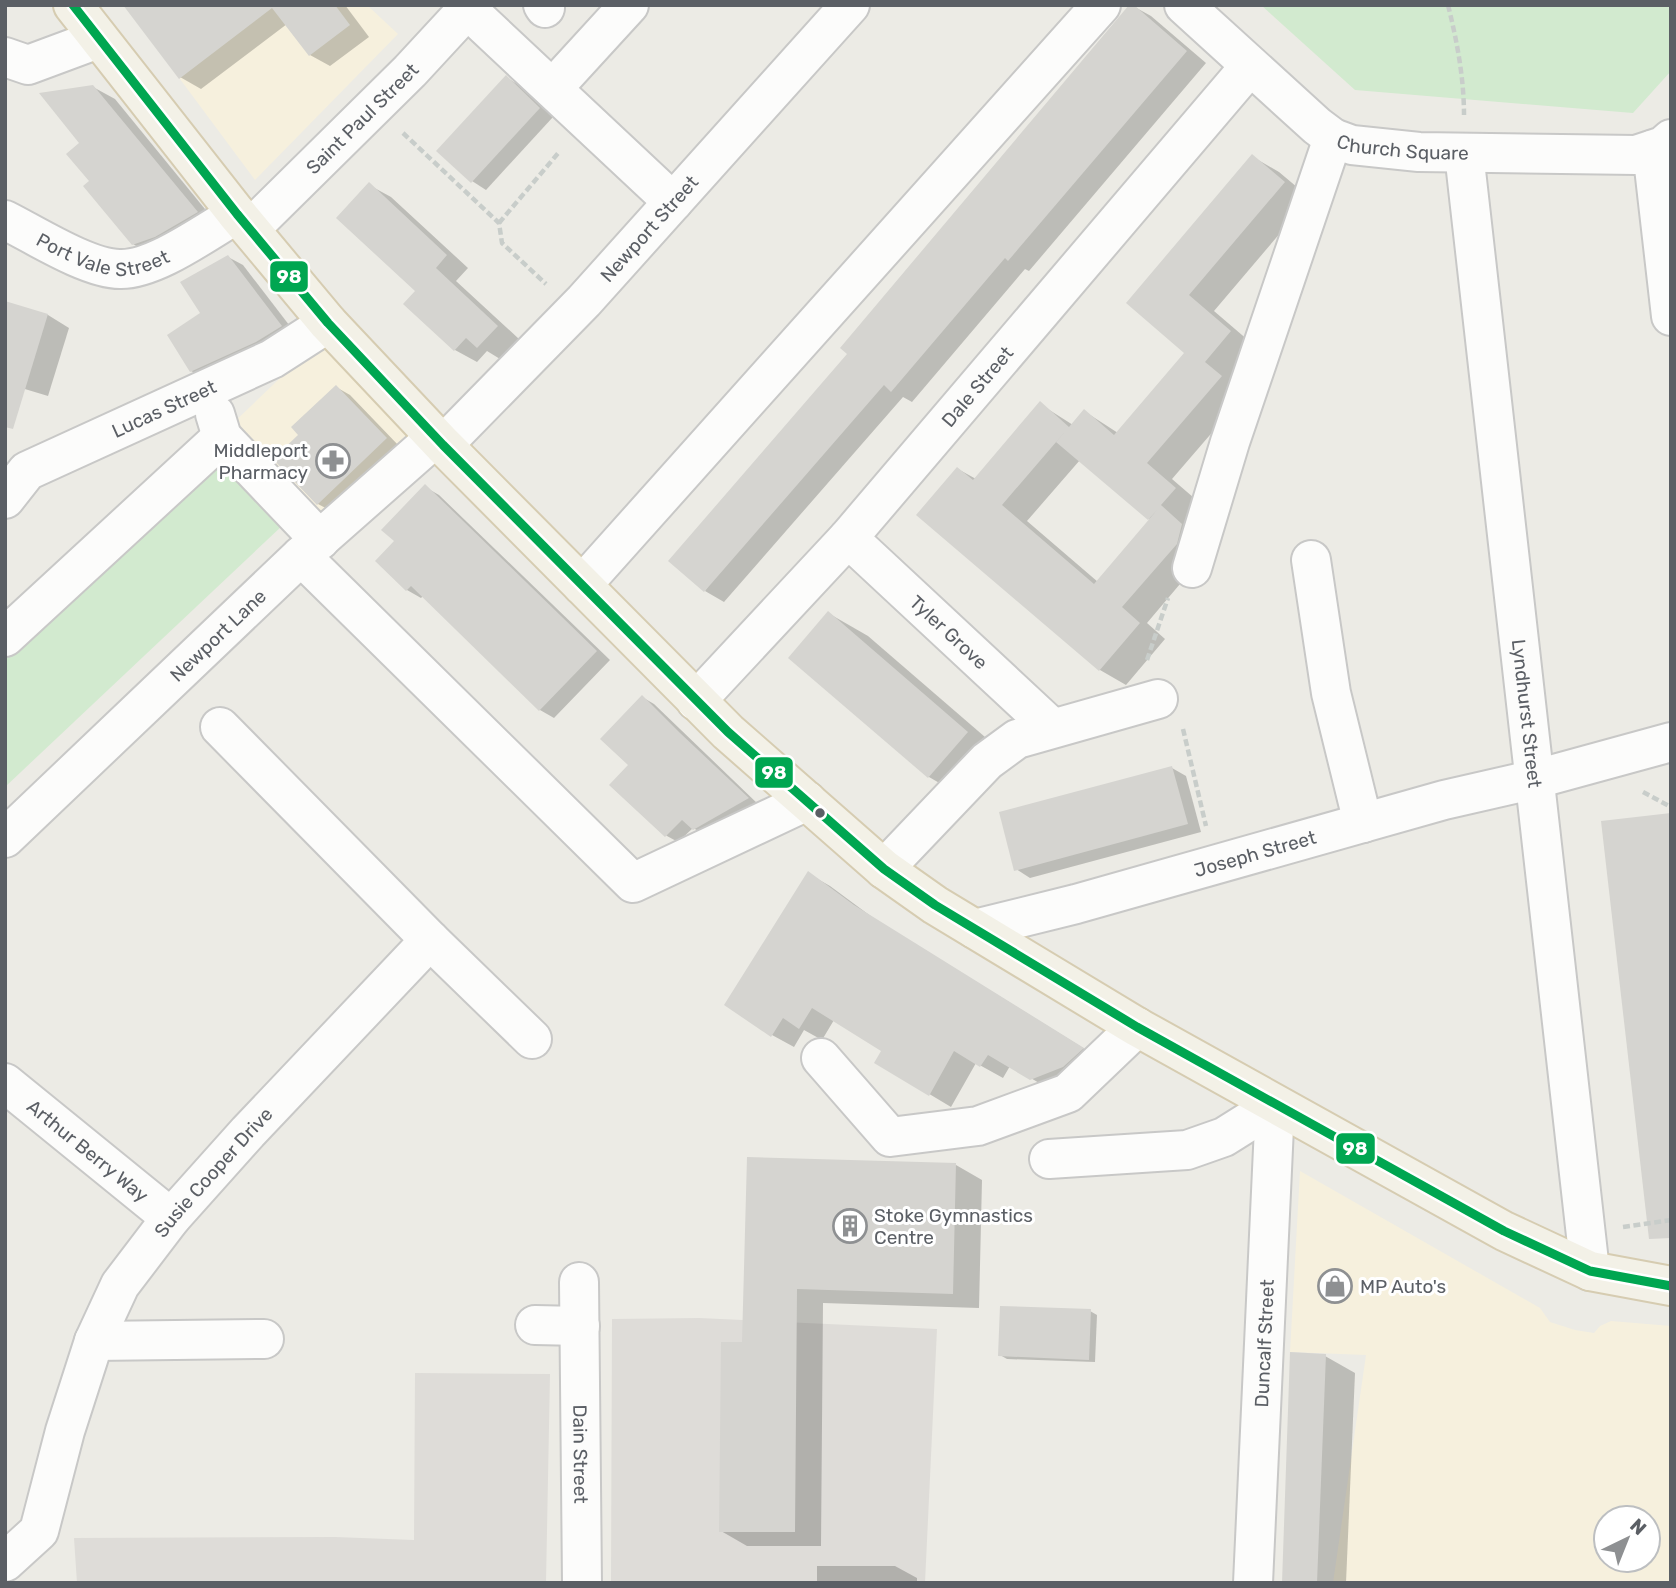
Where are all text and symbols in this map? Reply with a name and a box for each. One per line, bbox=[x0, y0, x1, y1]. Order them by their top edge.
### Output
street label: Saint Paul Street bbox=[301, 58, 423, 179]
street label: Church Square bbox=[1334, 129, 1469, 164]
street label: Newport Street bbox=[595, 170, 703, 287]
street label: Port Vale Street bbox=[33, 228, 173, 281]
line badge: 98 bbox=[269, 260, 309, 293]
text: 98 bbox=[276, 265, 302, 288]
street label: Dale Street bbox=[936, 341, 1018, 431]
street label: Lucas Street bbox=[108, 374, 220, 442]
place label: Middleport Pharmacy bbox=[214, 439, 309, 484]
pharmacy icon: Middleport Pharmacy bbox=[314, 442, 352, 480]
street label: Newport Lane bbox=[165, 584, 271, 686]
street label: Tyler Grove bbox=[905, 590, 993, 674]
street label: Lyndhurst Street bbox=[1507, 638, 1547, 789]
line badge: 98 bbox=[754, 756, 794, 789]
text: 98 bbox=[761, 761, 787, 784]
unlabelled marker bbox=[813, 806, 827, 820]
street label: Joseph Street bbox=[1191, 825, 1319, 882]
street label: Arthur Berry Way bbox=[23, 1094, 153, 1207]
street label: Susie Cooper Drive bbox=[149, 1102, 277, 1242]
line badge: 98 bbox=[1335, 1132, 1376, 1165]
text: 98 bbox=[1342, 1137, 1368, 1160]
place label: Stoke Gymnastics Centre bbox=[874, 1204, 1033, 1249]
building icon: Stoke Gymnastics Centre bbox=[831, 1207, 869, 1245]
shop icon: MP Auto's bbox=[1316, 1267, 1354, 1305]
place label: MP Auto's bbox=[1360, 1275, 1446, 1298]
street label: Duncalf Street bbox=[1250, 1278, 1278, 1408]
street label: Dain Street bbox=[569, 1404, 593, 1504]
north arrow bbox=[1592, 1504, 1662, 1574]
text: N bbox=[1625, 1514, 1651, 1540]

